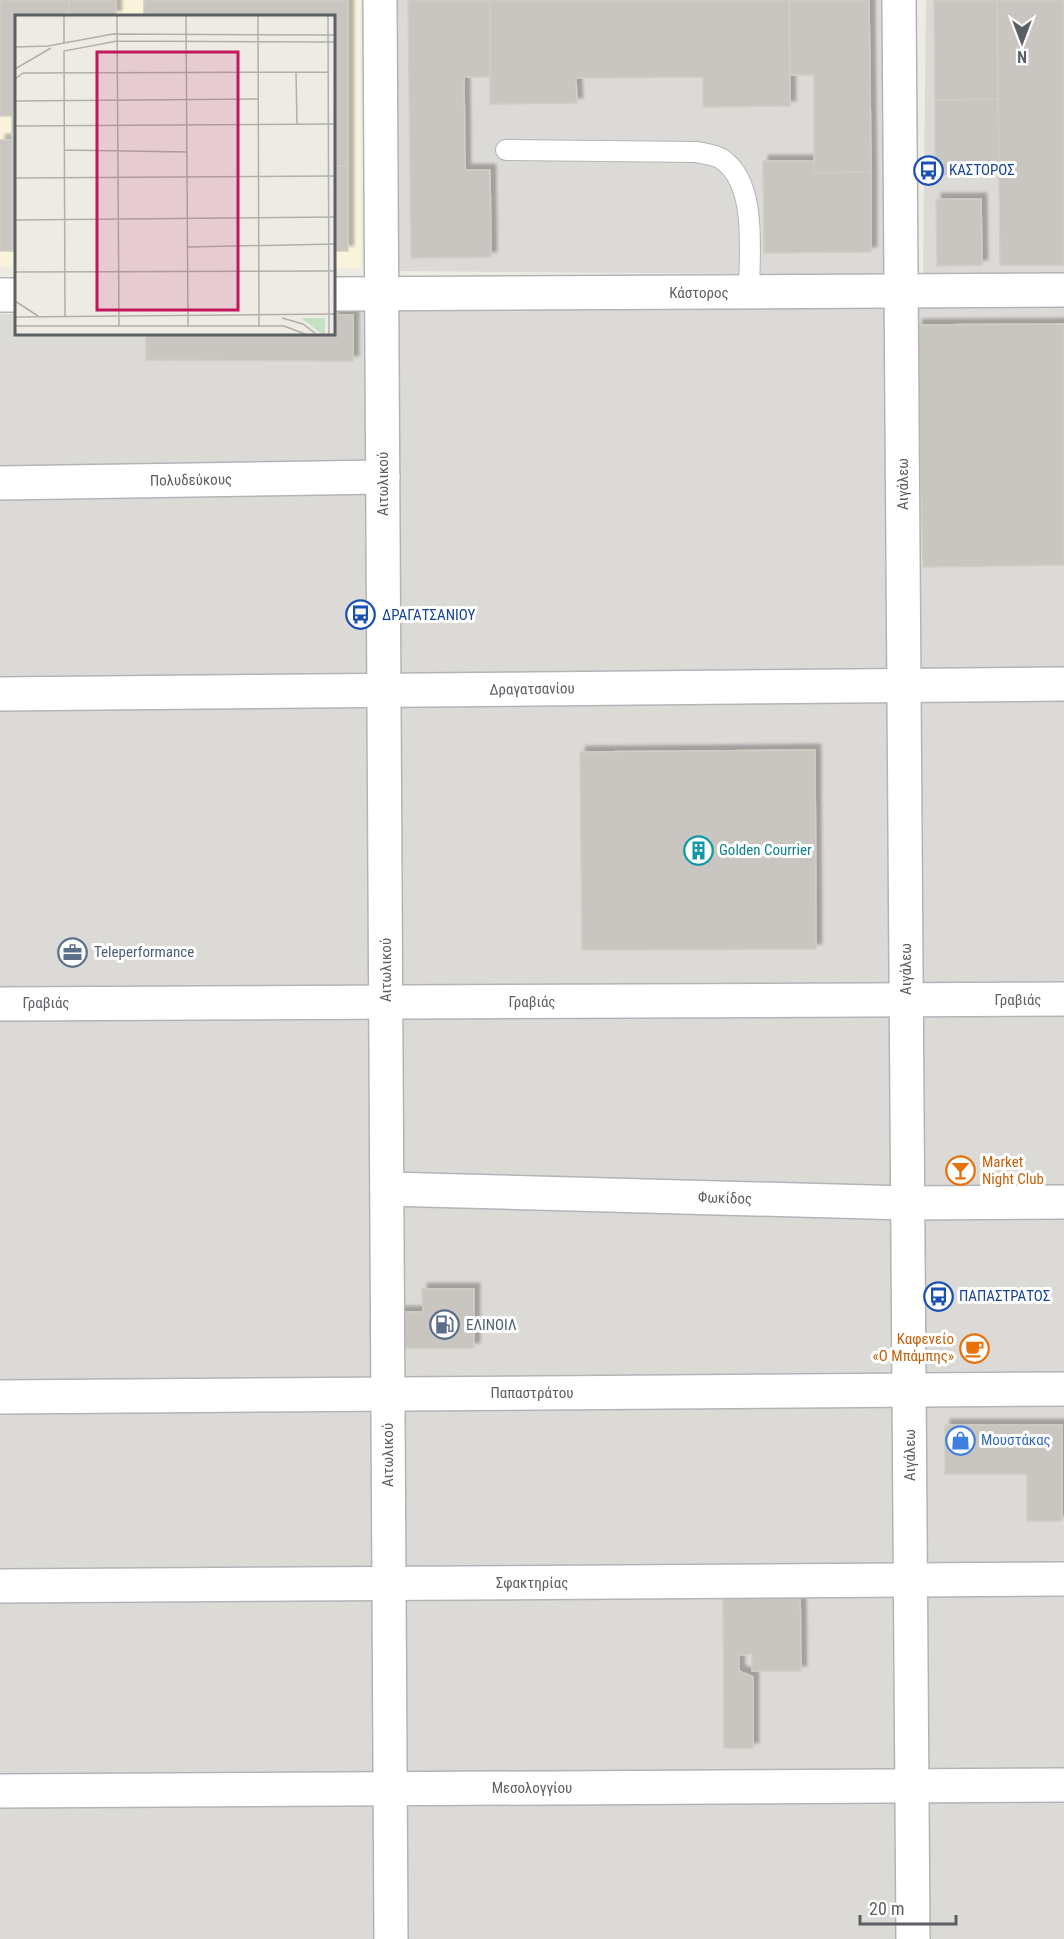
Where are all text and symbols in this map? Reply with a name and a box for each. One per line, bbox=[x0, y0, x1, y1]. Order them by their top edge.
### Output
north arrow bbox=[992, 12, 1052, 72]
inset map bbox=[15, 15, 334, 334]
text: N bbox=[1017, 47, 1027, 66]
bus stop icon: ΚΑΣΤΟΡΟΣ bbox=[912, 154, 944, 186]
place label: ΚΑΣΤΟΡΟΣ bbox=[949, 161, 1015, 179]
street label: Κάστορος bbox=[669, 284, 729, 302]
street label: Αιτωλικού bbox=[374, 452, 392, 516]
street label: Αιγάλεω bbox=[894, 458, 912, 510]
street label: Πολυδεύκους bbox=[150, 470, 232, 490]
bus stop icon: ΔΡΑΓΑΤΣΑΝΙΟΥ bbox=[345, 599, 377, 631]
place label: ΔΡΑΓΑΤΣΑΝΙΟΥ bbox=[382, 606, 475, 624]
street label: Δραγατσανίου bbox=[489, 679, 575, 699]
building icon: Golden Courrier bbox=[682, 834, 714, 866]
place label: Golden Courrier bbox=[719, 841, 812, 859]
office icon: Teleperformance bbox=[57, 936, 89, 968]
street label: Αιτωλικού bbox=[377, 938, 395, 1002]
place label: Teleperformance bbox=[94, 943, 194, 961]
street label: Αιγάλεω bbox=[897, 943, 915, 995]
street label: Γραβιάς bbox=[995, 991, 1041, 1009]
street label: Γραβιάς bbox=[509, 993, 555, 1011]
street label: Γραβιάς bbox=[23, 994, 69, 1012]
place label: Market Night Club bbox=[982, 1153, 1044, 1188]
bar icon: Market Night Club bbox=[945, 1155, 977, 1187]
street label: Φωκίδος bbox=[698, 1188, 752, 1208]
bus stop icon: ΠΑΠΑΣΤΡΑΤΟΣ bbox=[922, 1280, 954, 1312]
place label: ΠΑΠΑΣΤΡΑΤΟΣ bbox=[959, 1287, 1050, 1305]
fuel station icon: ΕΛΙΝΟΙΛ bbox=[429, 1309, 461, 1341]
place label: ΕΛΙΝΟΙΛ bbox=[466, 1316, 517, 1334]
place label: Καφενείο «Ο Μπάμπης» bbox=[873, 1330, 954, 1365]
cafe icon: Καφενείο «Ο Μπάμπης» bbox=[959, 1332, 991, 1364]
street label: Παπαστράτου bbox=[491, 1384, 573, 1402]
street label: Αιτωλικού bbox=[379, 1423, 397, 1487]
shop icon: Μουστάκας bbox=[944, 1424, 976, 1456]
street label: Αιγάλεω bbox=[901, 1429, 919, 1481]
place label: Μουστάκας bbox=[981, 1431, 1051, 1449]
street label: Σφακτηρίας bbox=[496, 1574, 568, 1592]
street label: Μεσολογγίου bbox=[492, 1779, 572, 1797]
scale bar bbox=[860, 1888, 956, 1926]
text: 20 m bbox=[869, 1898, 904, 1919]

